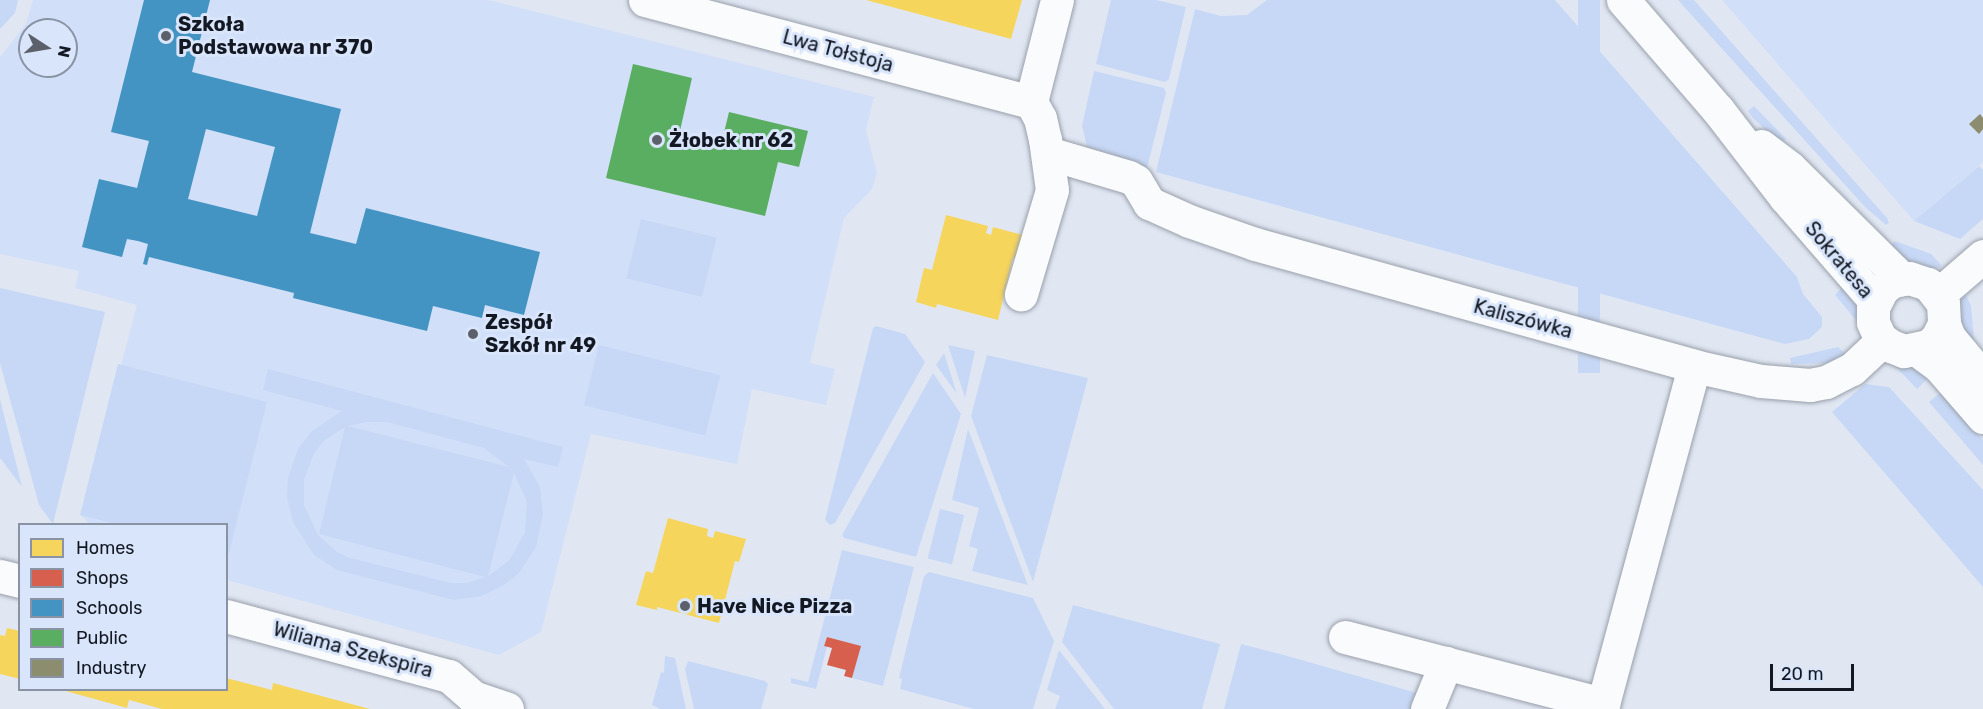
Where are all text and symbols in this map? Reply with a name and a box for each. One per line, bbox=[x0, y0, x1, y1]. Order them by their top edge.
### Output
place label: Szkoła Podstawowa nr 370 bbox=[178, 13, 373, 60]
north arrow bbox=[18, 18, 78, 78]
street label: Lwa Tołstoja bbox=[780, 25, 896, 77]
marker: Szkoła Podstawowa nr 370 bbox=[159, 29, 173, 43]
text: N bbox=[54, 44, 75, 59]
place label: Żłobek nr 62 bbox=[669, 128, 794, 152]
marker: Żłobek nr 62 bbox=[650, 133, 664, 147]
street label: Sokratesa bbox=[1800, 217, 1878, 303]
street label: Kaliszówka bbox=[1471, 294, 1575, 344]
place label: Zespół Szkół nr 49 bbox=[485, 310, 597, 357]
marker: Zespół Szkół nr 49 bbox=[466, 327, 480, 341]
legend bbox=[18, 523, 228, 691]
text: Homes bbox=[76, 537, 134, 559]
text: Shops bbox=[76, 567, 128, 589]
place label: Have Nice Pizza bbox=[697, 594, 852, 618]
text: Schools bbox=[76, 597, 142, 619]
marker: Have Nice Pizza bbox=[678, 599, 692, 613]
street label: Wiliama Szekspira bbox=[270, 617, 436, 683]
text: Public bbox=[76, 627, 128, 649]
scale bar bbox=[1773, 652, 1857, 690]
text: Industry bbox=[76, 657, 146, 679]
text: 20 m bbox=[1781, 663, 1823, 685]

